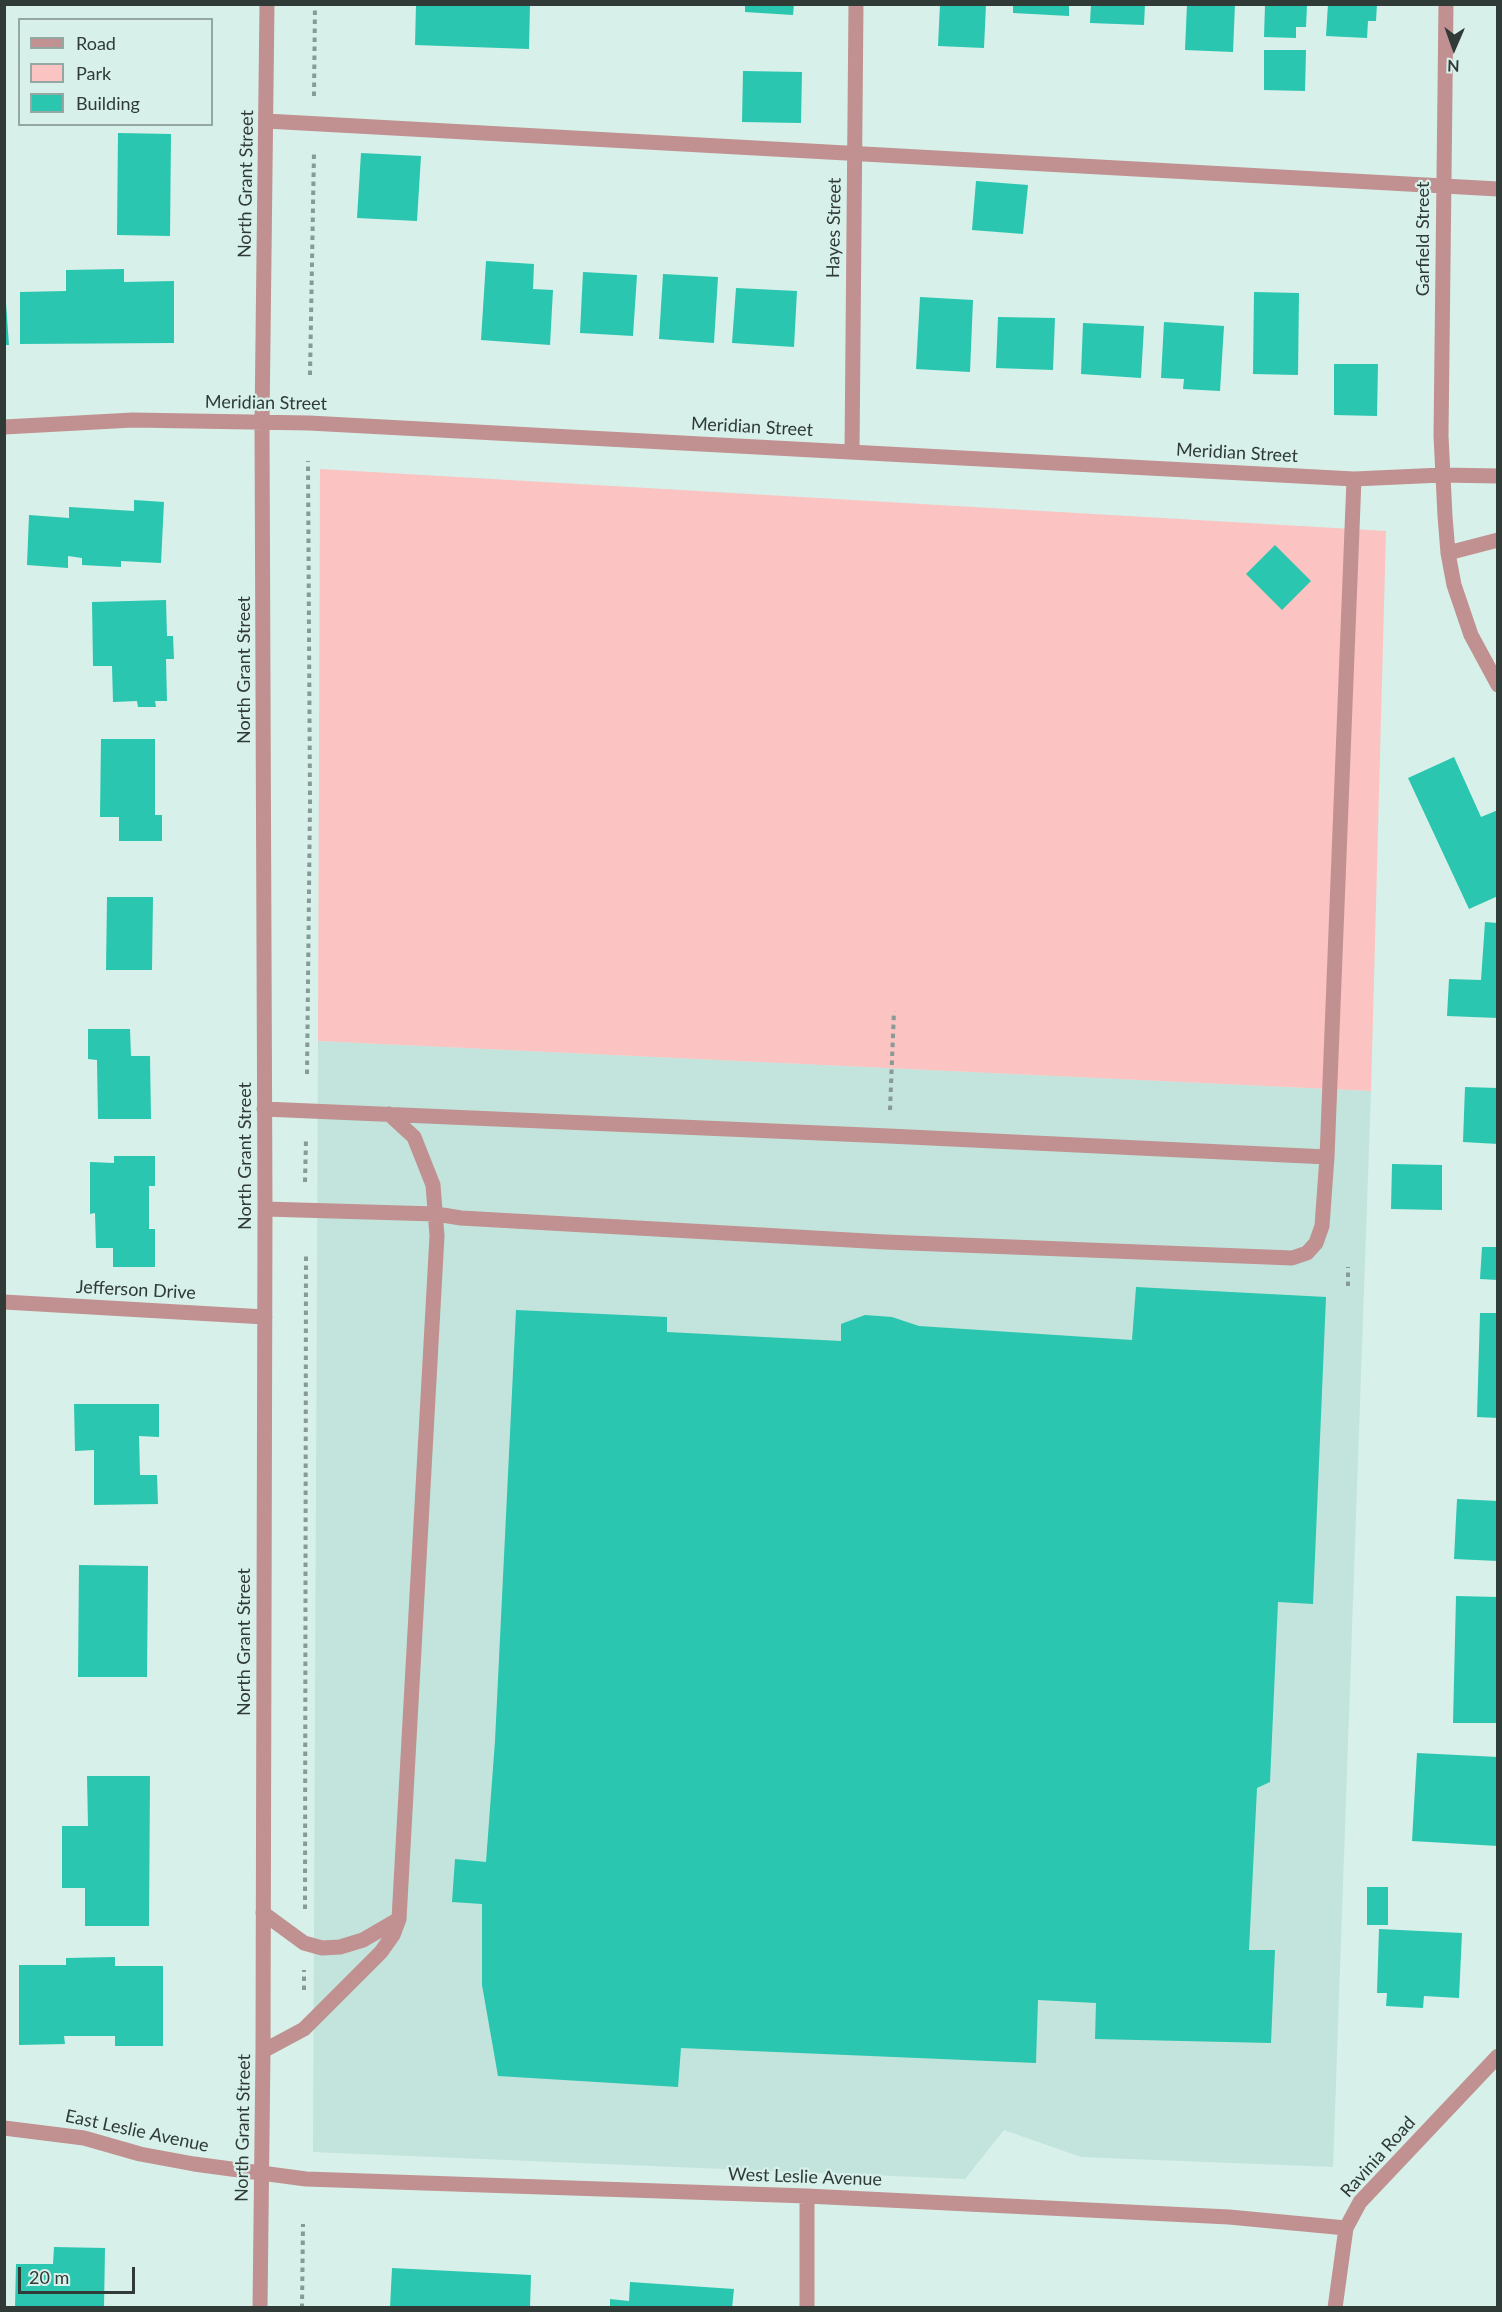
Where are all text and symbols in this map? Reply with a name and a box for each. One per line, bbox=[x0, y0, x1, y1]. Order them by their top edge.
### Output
legend bbox=[18, 18, 213, 126]
north arrow bbox=[1424, 18, 1484, 78]
text: Road bbox=[76, 32, 116, 54]
text: N bbox=[1447, 57, 1460, 76]
text: Park bbox=[76, 62, 111, 84]
text: Building bbox=[76, 92, 140, 114]
street label: North Grant Street bbox=[234, 110, 258, 258]
street label: Hayes Street bbox=[822, 178, 846, 278]
street label: Garfield Street bbox=[1412, 182, 1434, 296]
street label: Meridian Street bbox=[205, 391, 327, 415]
street label: Meridian Street bbox=[690, 413, 814, 441]
street label: Meridian Street bbox=[1175, 439, 1299, 467]
street label: North Grant Street bbox=[233, 596, 255, 744]
street label: North Grant Street bbox=[234, 1082, 256, 1230]
street label: Jefferson Drive bbox=[76, 1276, 196, 1304]
street label: North Grant Street bbox=[233, 1568, 255, 1716]
street label: North Grant Street bbox=[231, 2054, 255, 2202]
street label: East Leslie Avenue bbox=[63, 2105, 211, 2157]
street label: Ravinia Road bbox=[1336, 2112, 1420, 2202]
street label: West Leslie Avenue bbox=[728, 2164, 882, 2190]
scale bar bbox=[21, 2255, 138, 2293]
text: 20 m bbox=[29, 2266, 69, 2288]

